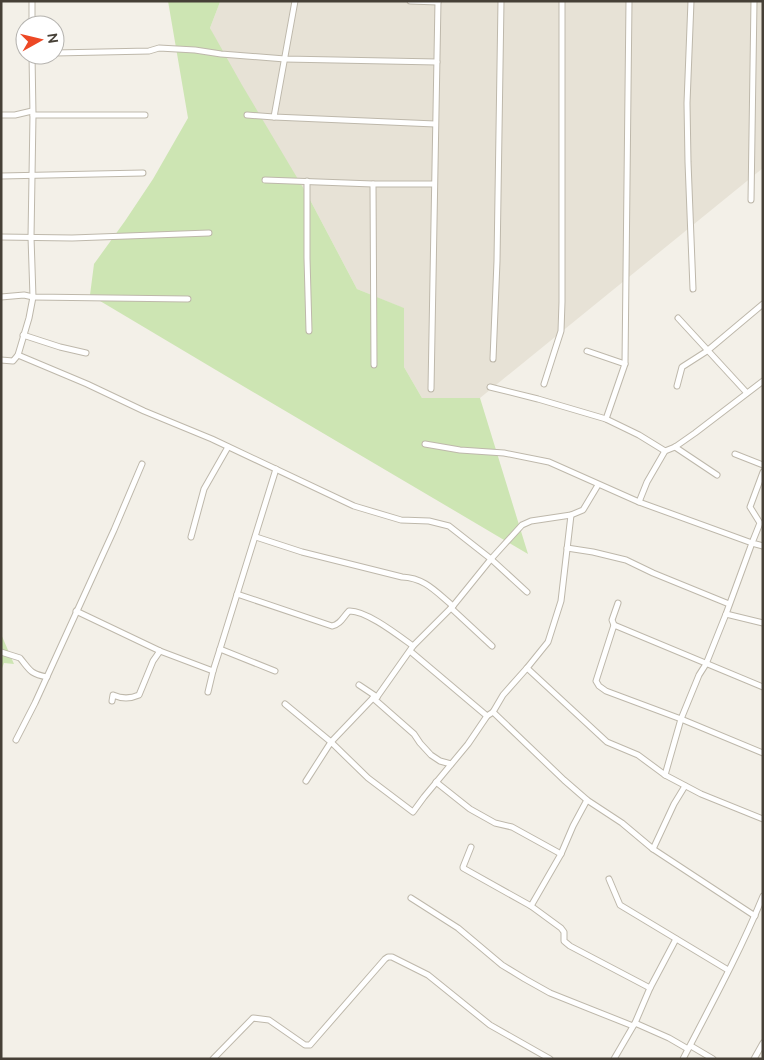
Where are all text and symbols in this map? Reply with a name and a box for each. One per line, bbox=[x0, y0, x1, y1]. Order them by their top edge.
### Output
north arrow bbox=[15, 15, 65, 65]
text: N bbox=[44, 32, 62, 44]

